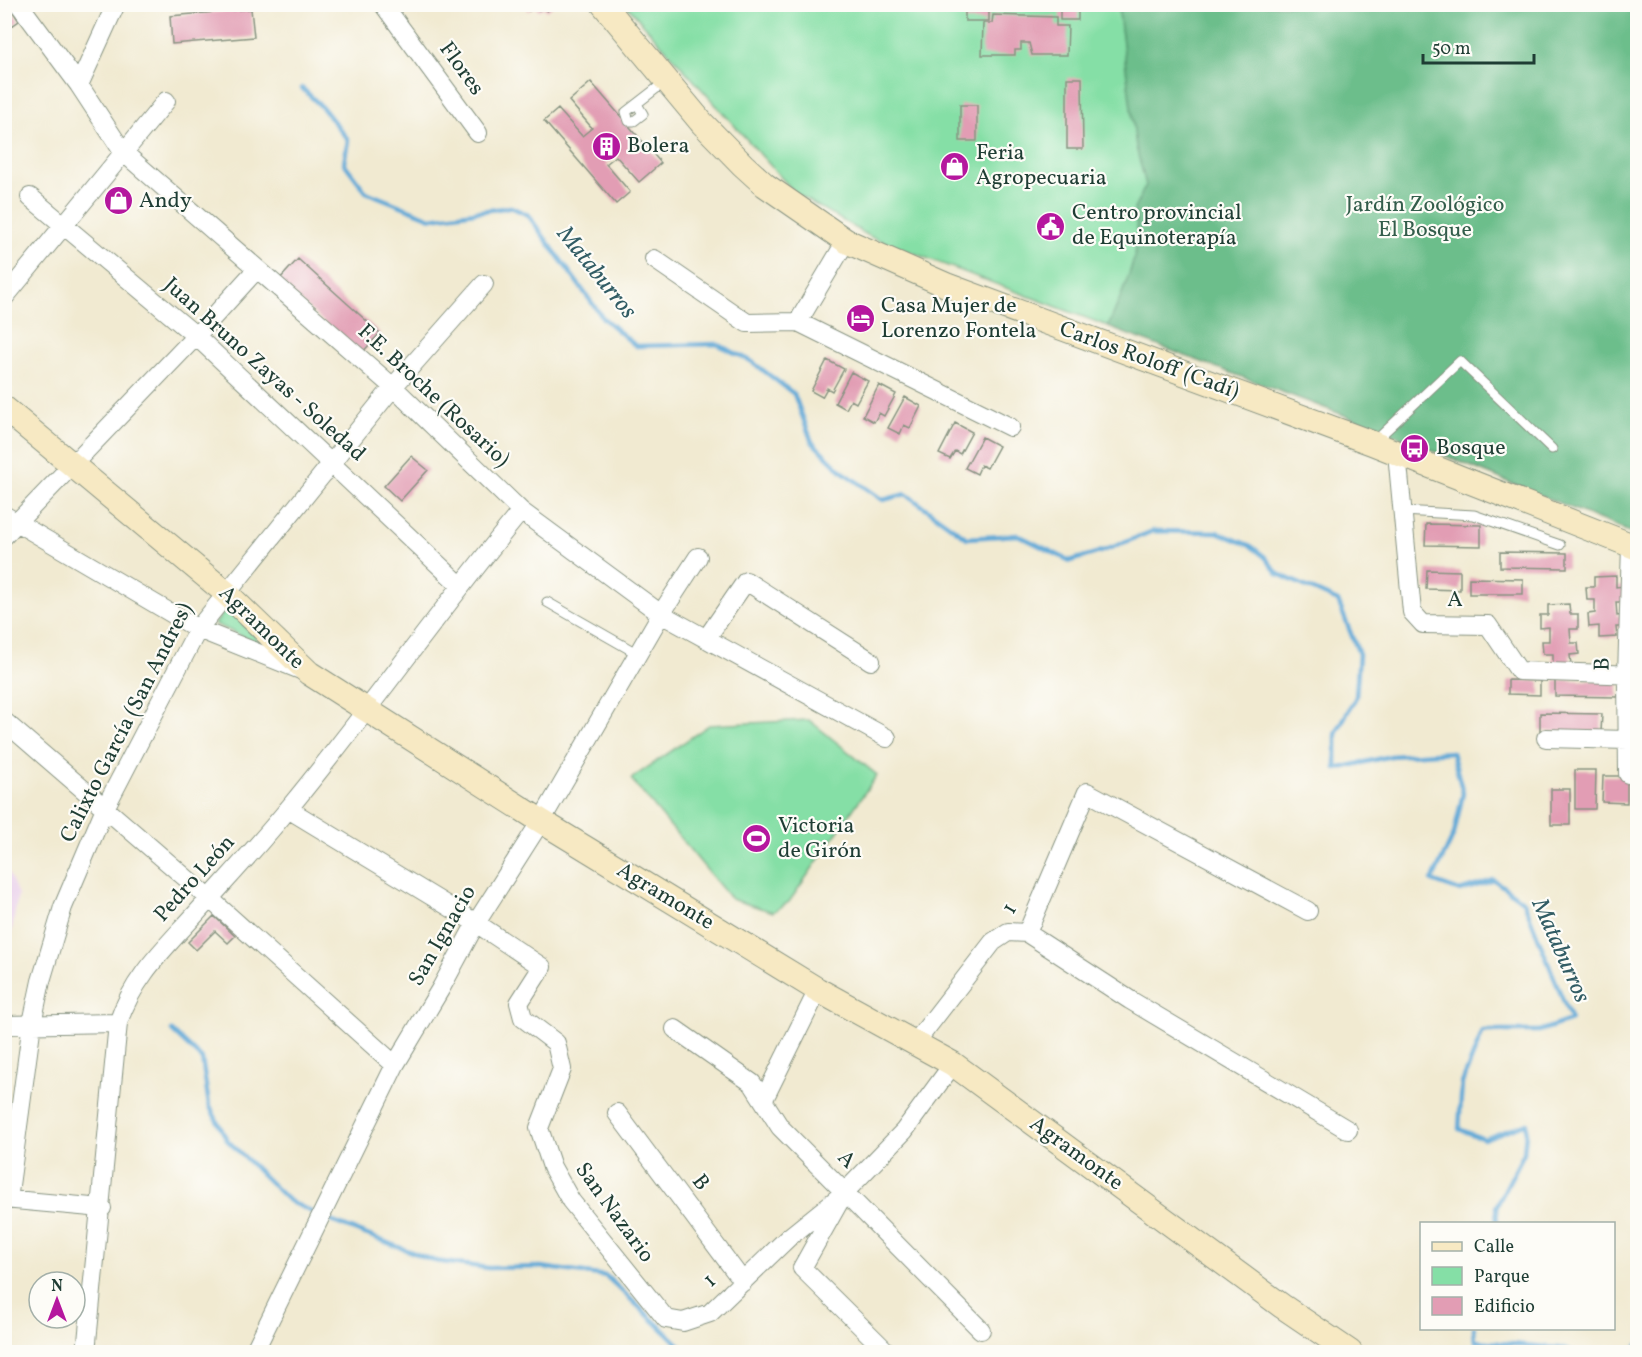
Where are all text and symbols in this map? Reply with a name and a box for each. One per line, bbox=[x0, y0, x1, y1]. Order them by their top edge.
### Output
scale bar bbox=[1423, 27, 1534, 65]
street label: Flores bbox=[431, 36, 491, 102]
text: 50 m bbox=[1432, 37, 1471, 62]
building icon: Bolera bbox=[590, 130, 622, 162]
place label: Bolera bbox=[627, 131, 689, 162]
place label: Feria Agropecuaria bbox=[976, 138, 1107, 194]
shop icon: Feria Agropecuaria bbox=[939, 150, 971, 182]
shop icon: Andy bbox=[102, 185, 134, 217]
place label: Andy bbox=[139, 186, 192, 217]
park label: Jardín Zoológico El Bosque bbox=[1346, 190, 1504, 246]
place label: Centro provincial de Equinoterapía bbox=[1072, 198, 1242, 254]
public building icon: Centro provincial de Equinoterapía bbox=[1035, 210, 1067, 242]
water label: Mataburros bbox=[547, 218, 644, 327]
street label: Juan Bruno Zayas - Soledad bbox=[156, 271, 372, 469]
place label: Casa Mujer de Lorenzo Fontela bbox=[881, 291, 1037, 347]
hotel icon: Casa Mujer de Lorenzo Fontela bbox=[844, 303, 876, 335]
street label: Carlos Roloff (Cadí) bbox=[1055, 314, 1243, 408]
street label: F.E. Broche (Rosario) bbox=[350, 317, 516, 475]
bus stop icon: Bosque bbox=[1399, 432, 1431, 464]
place label: Bosque bbox=[1436, 433, 1506, 464]
street label: Agramonte bbox=[211, 579, 311, 677]
street label: A bbox=[1447, 585, 1463, 616]
street label: Calixto García (San Andres) bbox=[53, 598, 201, 848]
street label: B bbox=[1587, 657, 1619, 671]
place label: Victoria de Girón bbox=[778, 811, 862, 867]
sports icon: Victoria de Girón bbox=[741, 823, 773, 855]
street label: Pedro León bbox=[147, 828, 243, 930]
street label: Agramonte bbox=[610, 856, 720, 938]
street label: San Ignacio bbox=[402, 880, 484, 992]
water label: Mataburros bbox=[1521, 892, 1598, 1009]
street label: 1 bbox=[994, 898, 1026, 920]
street label: Agramonte bbox=[1023, 1109, 1129, 1199]
street label: A bbox=[829, 1144, 863, 1176]
street label: San Nazario bbox=[567, 1156, 661, 1270]
street label: B bbox=[683, 1168, 717, 1198]
legend bbox=[1420, 1222, 1615, 1330]
text: Calle bbox=[1474, 1235, 1514, 1260]
text: Parque bbox=[1474, 1265, 1529, 1290]
street label: 1 bbox=[696, 1267, 724, 1295]
north arrow bbox=[27, 1270, 87, 1330]
text: N bbox=[51, 1276, 63, 1298]
text: Edificio bbox=[1474, 1295, 1535, 1320]

